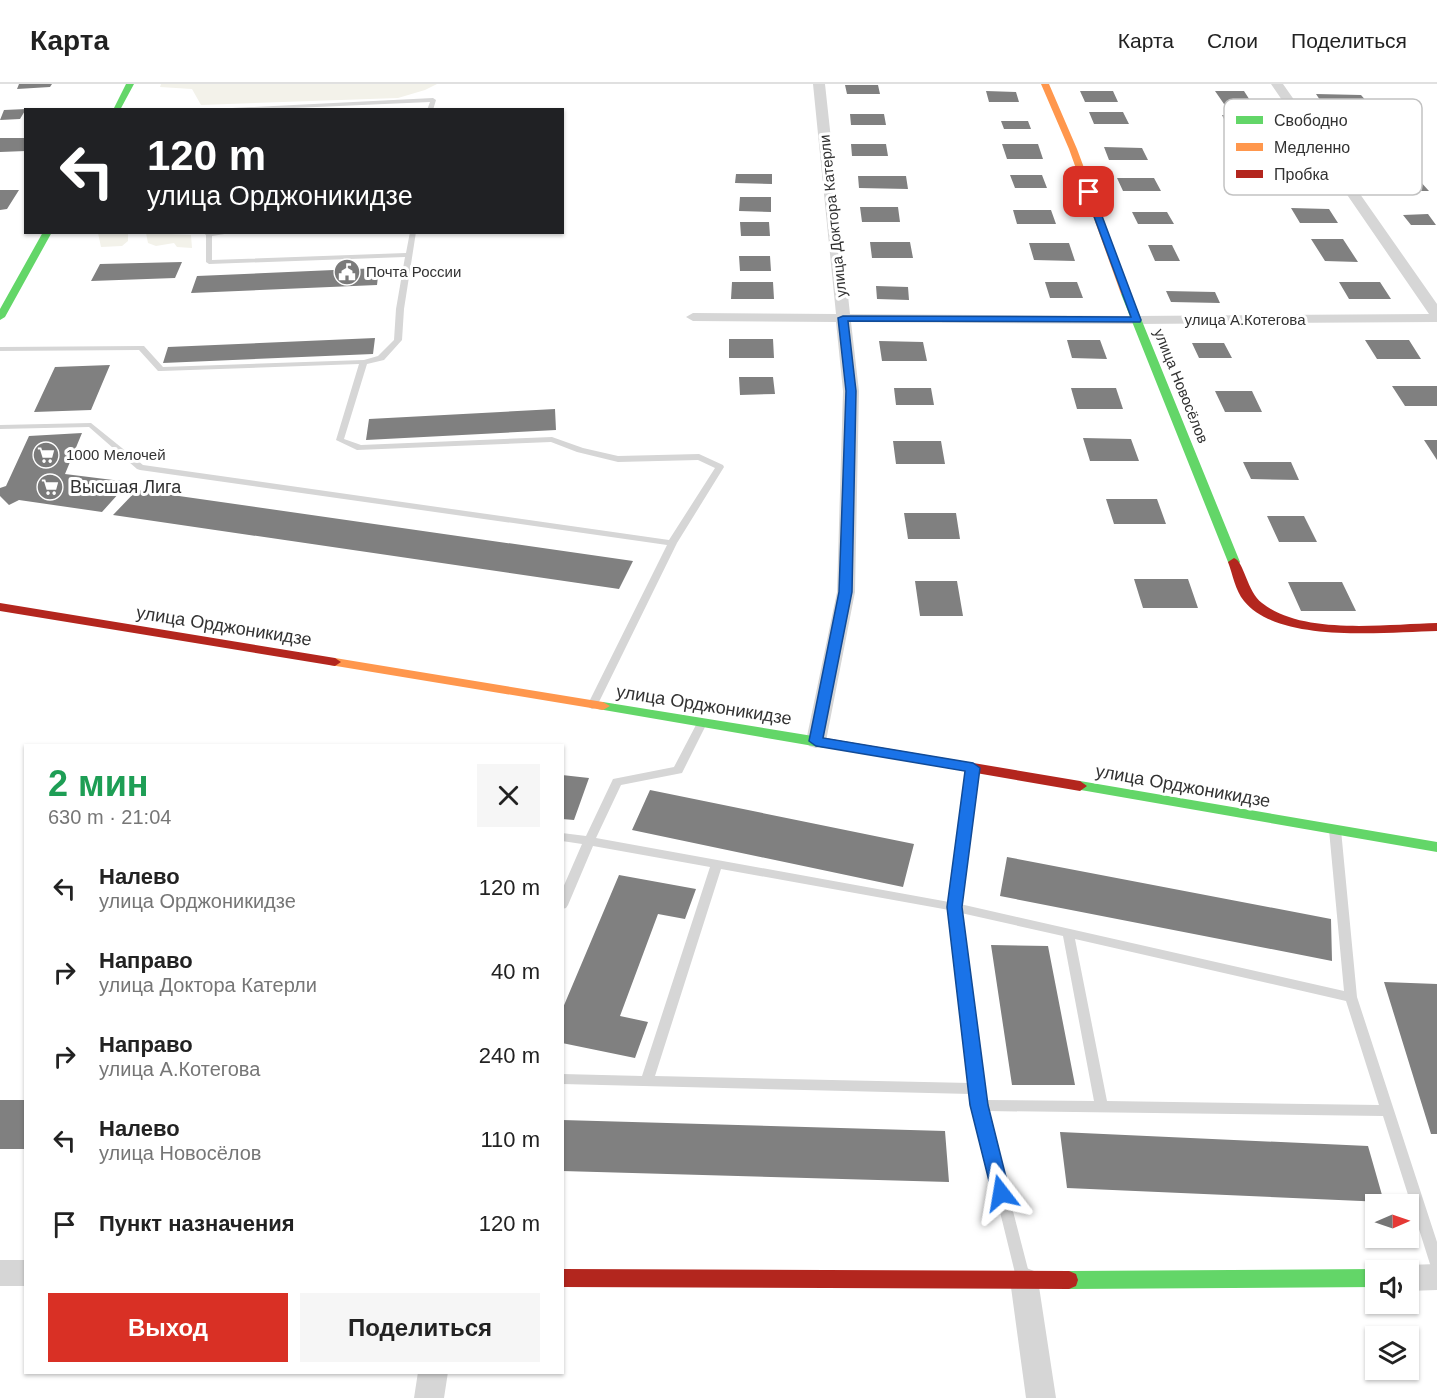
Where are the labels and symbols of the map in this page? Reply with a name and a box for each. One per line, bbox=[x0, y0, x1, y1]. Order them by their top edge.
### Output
legend bbox=[1224, 99, 1422, 195]
text: Свободно bbox=[1274, 112, 1348, 129]
street label: улица Доктора Катерли bbox=[816, 134, 849, 298]
text: Медленно bbox=[1274, 139, 1350, 156]
pin bbox=[1063, 166, 1114, 217]
text: Пробка bbox=[1274, 166, 1329, 183]
public building icon: Почта России bbox=[332, 257, 362, 287]
place label: Почта России bbox=[366, 263, 461, 280]
street label: улица А.Котегова bbox=[1185, 311, 1306, 328]
street label: улица Новосёлов bbox=[1151, 326, 1212, 445]
supermarket icon: 1000 Мелочей bbox=[31, 440, 61, 470]
place label: 1000 Мелочей bbox=[66, 446, 166, 463]
supermarket icon: Высшая Лига bbox=[35, 472, 65, 502]
place label: Высшая Лига bbox=[70, 477, 182, 497]
street label: улица Орджоникидзе bbox=[135, 602, 313, 650]
street label: улица Орджоникидзе bbox=[615, 681, 793, 729]
street label: улица Орджоникидзе bbox=[1094, 761, 1272, 811]
position arrow bbox=[969, 1161, 1033, 1225]
north arrow bbox=[1365, 1194, 1419, 1248]

